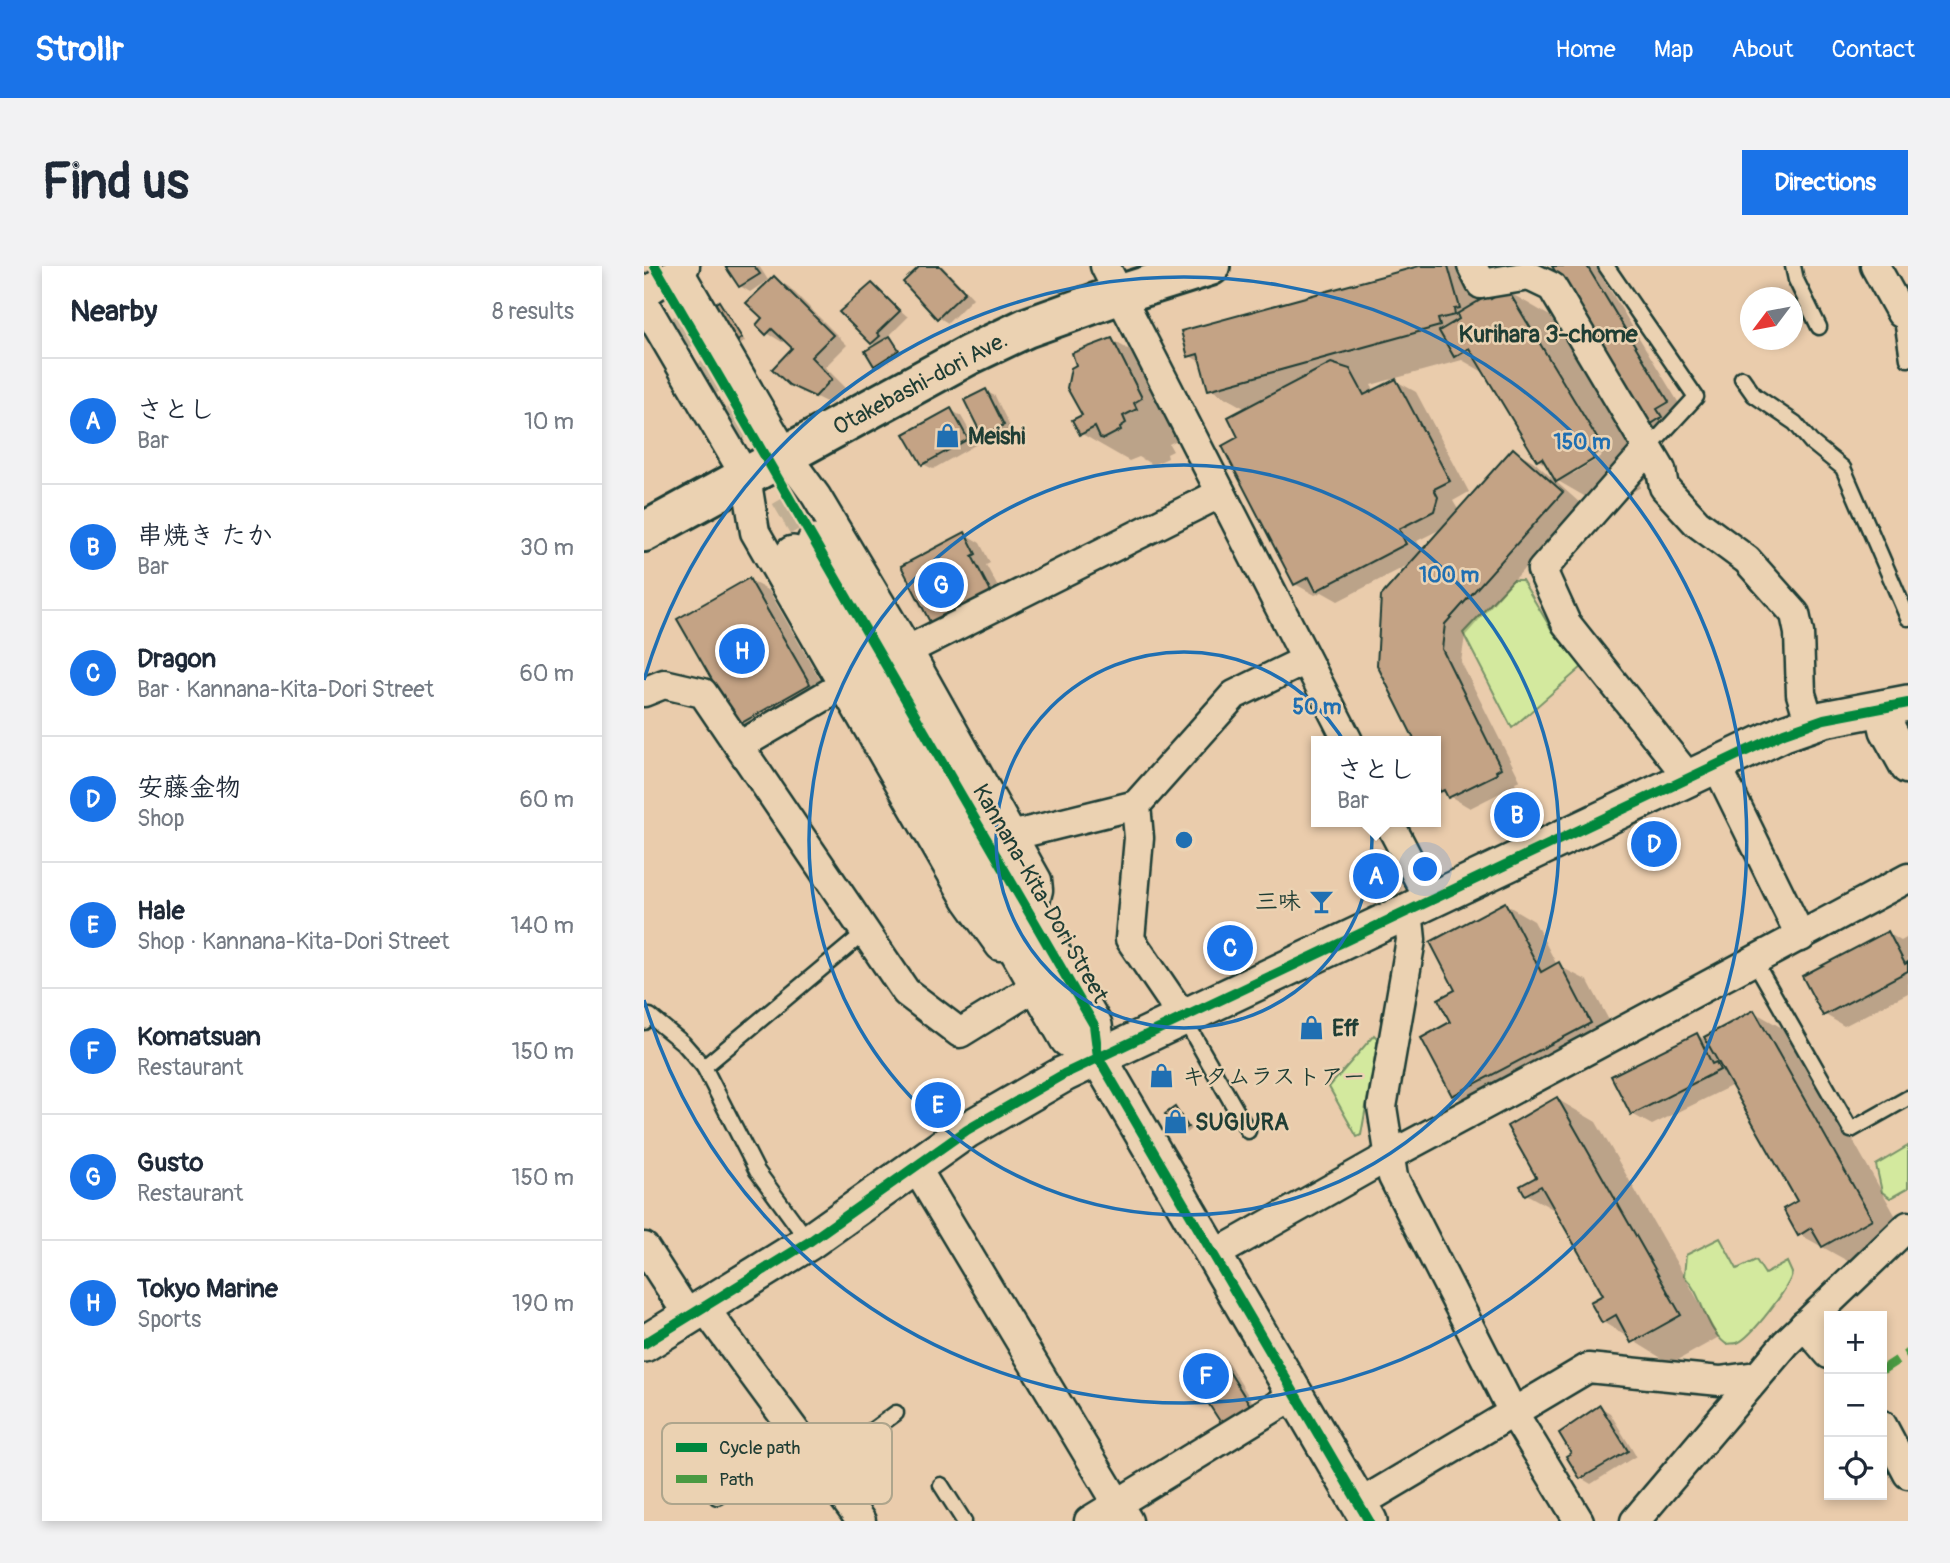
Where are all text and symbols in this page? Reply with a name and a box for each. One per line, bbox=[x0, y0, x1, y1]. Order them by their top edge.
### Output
text: Strollr bbox=[35, 29, 124, 70]
text: Home bbox=[1555, 35, 1616, 64]
text: Map bbox=[1654, 35, 1694, 64]
text: About bbox=[1732, 35, 1794, 64]
text: Contact bbox=[1832, 35, 1915, 64]
button: Directions bbox=[1742, 150, 1908, 215]
text: Find us bbox=[42, 152, 189, 213]
north arrow bbox=[1740, 287, 1803, 350]
text: Nearby bbox=[70, 293, 157, 330]
text: 8 results bbox=[492, 297, 574, 326]
district label: Kurihara 3-chome bbox=[1458, 320, 1639, 349]
street label: Otakebashi-dori Ave. bbox=[828, 325, 1012, 442]
text: さとし bbox=[137, 394, 215, 426]
text: A bbox=[86, 407, 100, 436]
text: 10 m bbox=[524, 407, 574, 436]
shop icon: Meishi bbox=[934, 422, 962, 450]
place label: Meishi bbox=[968, 422, 1025, 451]
text: Bar bbox=[137, 426, 169, 455]
text: 150 m bbox=[1553, 429, 1611, 456]
text: 串焼き たか bbox=[137, 520, 273, 552]
text: B bbox=[86, 533, 100, 562]
text: 30 m bbox=[520, 533, 574, 562]
text: Bar bbox=[137, 552, 169, 581]
pin: G bbox=[918, 559, 964, 611]
text: 100 m bbox=[1419, 562, 1479, 589]
pin: H bbox=[719, 625, 765, 677]
text: Dragon bbox=[137, 643, 216, 675]
text: C bbox=[86, 659, 100, 688]
text: 60 m bbox=[519, 659, 574, 688]
text: Bar · Kannana-Kita-Dori Street bbox=[137, 675, 434, 704]
text: 50 m bbox=[1293, 694, 1342, 721]
popup bbox=[1311, 736, 1441, 827]
text: さとし bbox=[1337, 754, 1415, 786]
text: 安藤金物 bbox=[137, 772, 241, 804]
street label: Kannana-Kita-Dori Street bbox=[966, 779, 1115, 1008]
text: D bbox=[86, 785, 100, 814]
text: 60 m bbox=[519, 785, 574, 814]
text: Bar bbox=[1337, 786, 1369, 815]
pin: B bbox=[1494, 789, 1540, 841]
text: Shop bbox=[137, 804, 185, 833]
pin: D bbox=[1631, 818, 1677, 870]
centre of rings bbox=[1172, 828, 1196, 852]
pin: A bbox=[1353, 850, 1399, 902]
your location bbox=[1408, 852, 1442, 886]
place label: 三味 bbox=[1255, 887, 1301, 916]
bar icon: 三味 bbox=[1307, 887, 1335, 915]
text: Hale bbox=[137, 895, 185, 927]
text: E bbox=[87, 911, 99, 940]
text: 140 m bbox=[511, 911, 574, 940]
pin: C bbox=[1207, 922, 1253, 974]
text: Shop · Kannana-Kita-Dori Street bbox=[137, 927, 450, 956]
shop icon: Eff bbox=[1298, 1014, 1326, 1042]
place label: Eff bbox=[1332, 1014, 1360, 1043]
text: Komatsuan bbox=[137, 1021, 261, 1053]
text: F bbox=[86, 1037, 100, 1066]
text: 150 m bbox=[511, 1037, 574, 1066]
text: Restaurant bbox=[137, 1053, 243, 1082]
shop icon: キタムラストアー bbox=[1148, 1062, 1176, 1090]
place label: キタムラストアー bbox=[1182, 1062, 1366, 1091]
pin: E bbox=[915, 1079, 961, 1131]
shop icon: SUGIURA bbox=[1161, 1108, 1189, 1136]
place label: SUGIURA bbox=[1195, 1108, 1289, 1137]
text: Gusto bbox=[137, 1147, 203, 1179]
text: G bbox=[85, 1163, 101, 1192]
text: 150 m bbox=[511, 1163, 574, 1192]
text: Restaurant bbox=[137, 1179, 243, 1208]
text: Tokyo Marine bbox=[137, 1273, 278, 1305]
text: H bbox=[86, 1289, 100, 1318]
text: 190 m bbox=[512, 1289, 574, 1318]
text: Sports bbox=[137, 1305, 201, 1334]
map controls bbox=[1824, 1311, 1887, 1500]
button: + bbox=[1824, 1311, 1887, 1374]
pin: F bbox=[1183, 1350, 1229, 1402]
button: − bbox=[1824, 1374, 1887, 1437]
legend bbox=[662, 1423, 892, 1504]
text: Cycle path bbox=[719, 1436, 800, 1460]
button: locate bbox=[1824, 1437, 1887, 1500]
text: Path bbox=[719, 1468, 754, 1492]

